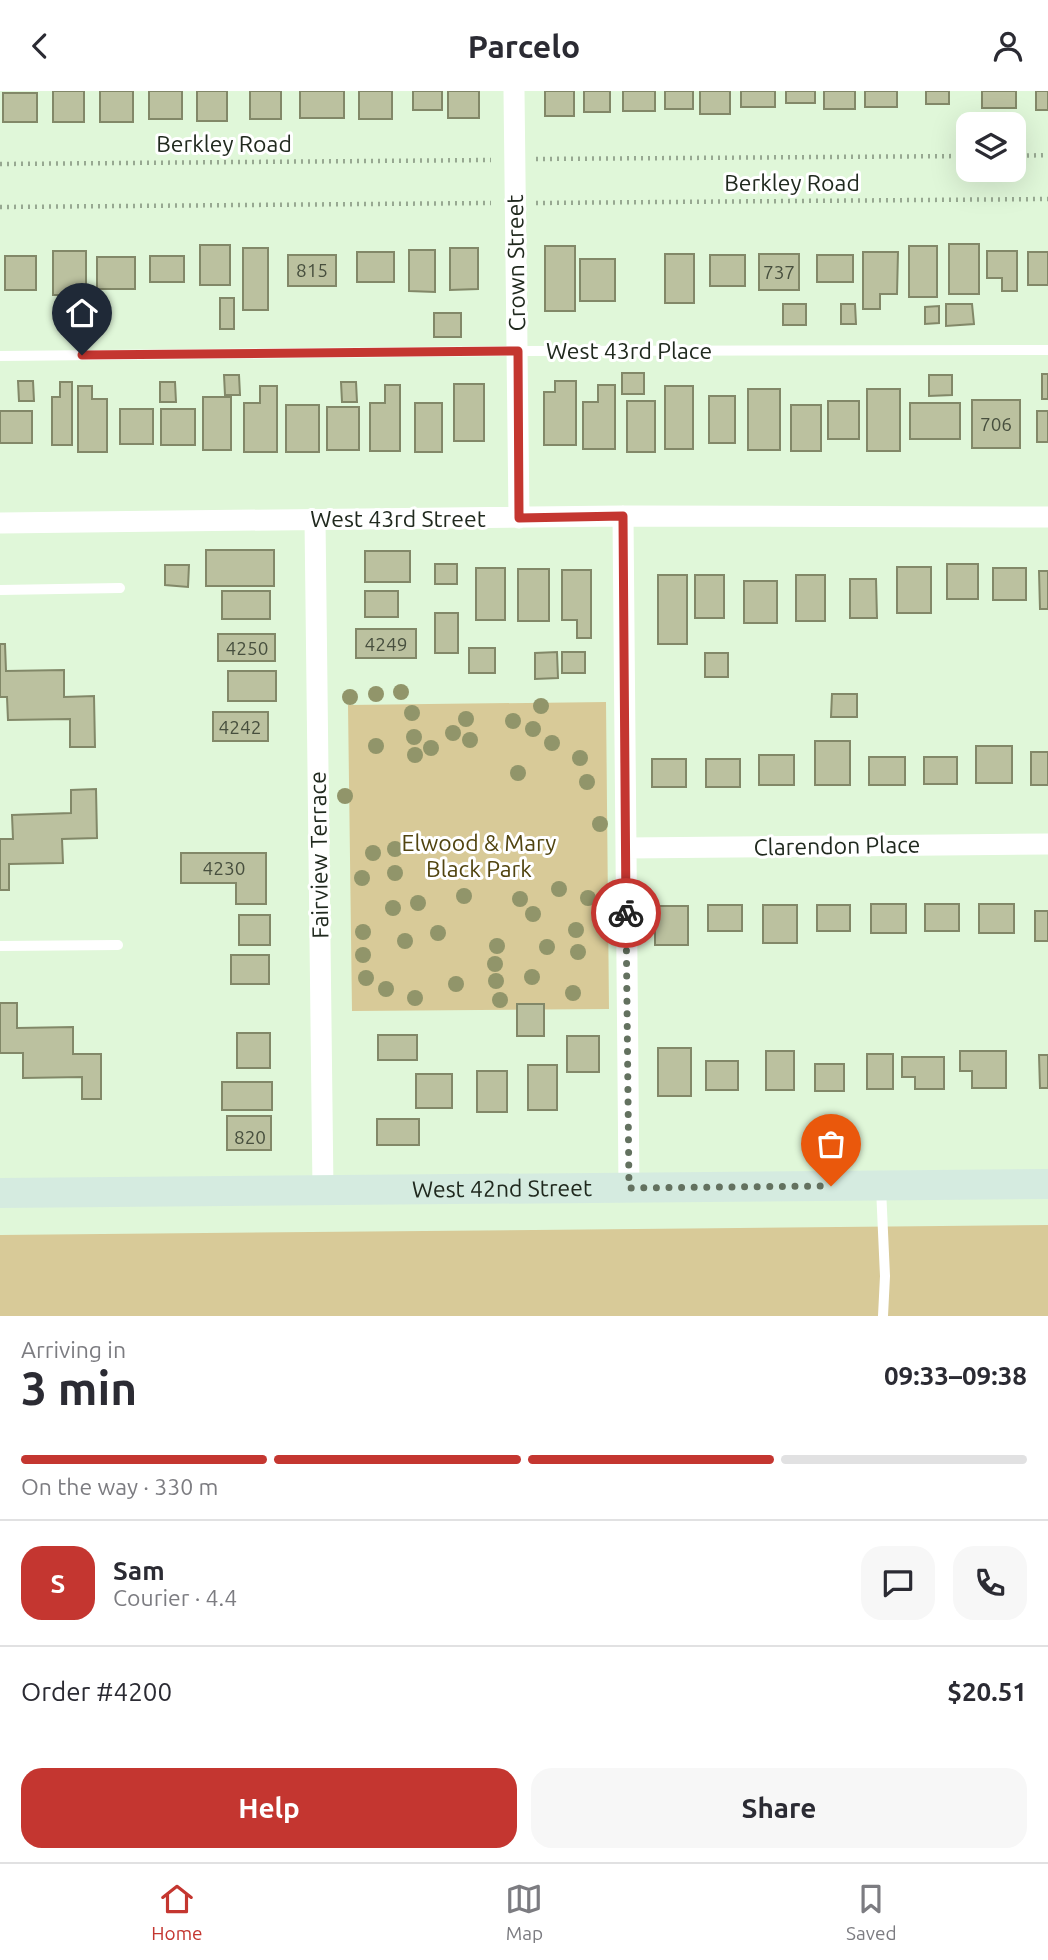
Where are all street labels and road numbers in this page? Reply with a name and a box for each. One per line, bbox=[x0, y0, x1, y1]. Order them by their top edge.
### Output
street label: Berkley Road bbox=[156, 131, 292, 156]
street label: Berkley Road bbox=[724, 170, 860, 195]
street label: Crown Street bbox=[502, 194, 529, 332]
street label: West 43rd Place bbox=[546, 338, 712, 363]
street label: West 43rd Street bbox=[310, 506, 486, 531]
street label: Fairview Terrace bbox=[305, 771, 332, 939]
street label: Clarendon Place bbox=[753, 832, 921, 859]
street label: West 42nd Street bbox=[412, 1175, 592, 1201]

